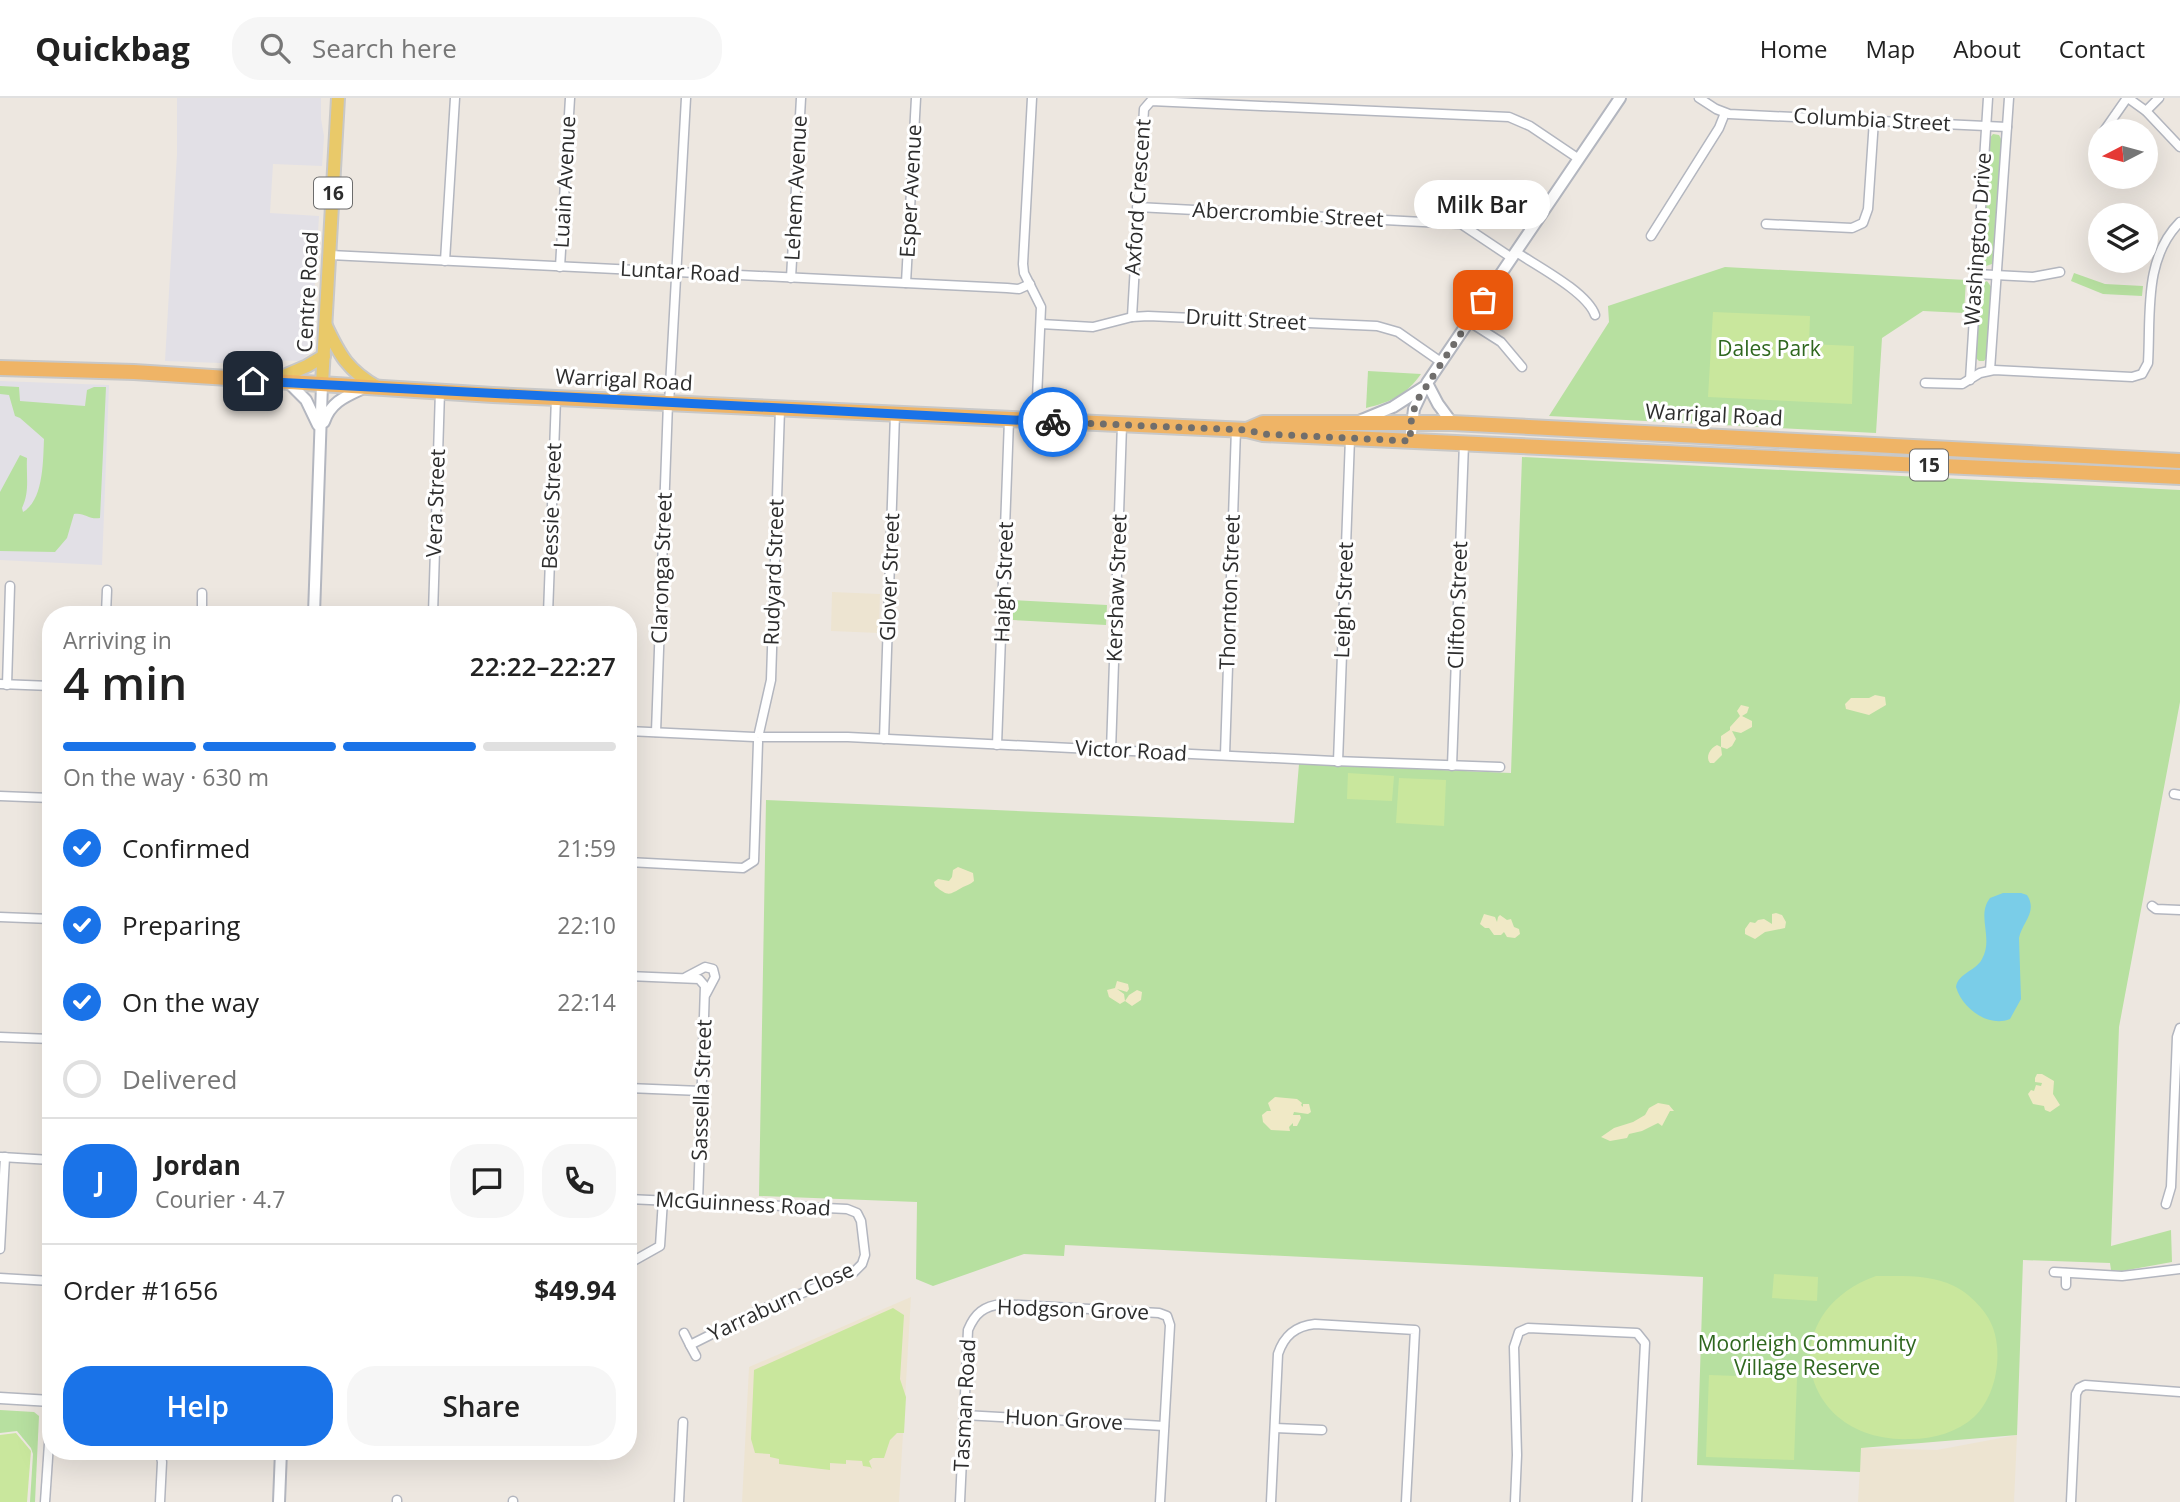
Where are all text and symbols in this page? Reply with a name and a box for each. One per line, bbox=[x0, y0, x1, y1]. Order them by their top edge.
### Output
search box bbox=[232, 17, 722, 80]
text: Quickbag bbox=[35, 26, 190, 71]
icon: search bbox=[256, 29, 294, 67]
text: Search here bbox=[312, 30, 457, 66]
text: Home bbox=[1760, 32, 1828, 65]
text: Map bbox=[1866, 32, 1915, 65]
text: About bbox=[1953, 32, 2021, 65]
text: Contact bbox=[2059, 32, 2145, 65]
street label: Columbia Street bbox=[1793, 101, 1951, 137]
street label: Luain Avenue bbox=[547, 115, 581, 249]
street label: Lehem Avenue bbox=[777, 115, 813, 261]
street label: Axford Crescent bbox=[1118, 118, 1156, 276]
north arrow bbox=[2088, 119, 2158, 189]
map controls bbox=[2088, 119, 2158, 273]
street label: Esper Avenue bbox=[893, 124, 927, 258]
street label: Washington Drive bbox=[1957, 151, 1997, 326]
road number: 16 bbox=[314, 178, 352, 208]
callout: Milk Bar bbox=[1415, 181, 1551, 230]
text: Milk Bar bbox=[1436, 188, 1528, 220]
street label: Abercrombie Street bbox=[1192, 195, 1384, 233]
button: layers bbox=[2088, 203, 2158, 273]
street label: Centre Road bbox=[290, 231, 324, 353]
street label: Luntar Road bbox=[619, 254, 741, 288]
pin bbox=[1453, 270, 1513, 330]
icon: bag bbox=[1464, 281, 1502, 319]
street label: Druitt Street bbox=[1185, 302, 1307, 336]
park label: Dales Park bbox=[1717, 334, 1821, 362]
pin bbox=[223, 351, 283, 411]
street label: Warrigal Road bbox=[555, 361, 693, 397]
icon: home bbox=[234, 362, 272, 400]
courier bbox=[1018, 387, 1088, 457]
street label: Warrigal Road bbox=[1645, 396, 1783, 432]
icon: bike bbox=[1034, 403, 1072, 441]
street label: Bessie Street bbox=[535, 442, 567, 570]
street label: Vera Street bbox=[419, 448, 451, 558]
road number: 15 bbox=[1910, 450, 1948, 480]
street label: Claronga Street bbox=[644, 492, 678, 644]
street label: Rudyard Street bbox=[756, 498, 790, 646]
street label: Glover Street bbox=[873, 512, 905, 642]
street label: Kershaw Street bbox=[1099, 513, 1133, 662]
street label: Thornton Street bbox=[1212, 514, 1246, 670]
street label: Haigh Street bbox=[987, 521, 1019, 643]
street label: Leigh Street bbox=[1327, 541, 1359, 659]
street label: Clifton Street bbox=[1441, 541, 1473, 669]
text: Arriving in bbox=[63, 624, 172, 656]
text: 22:22–22:27 bbox=[470, 648, 616, 684]
text: 4 min bbox=[63, 651, 187, 713]
street label: Victor Road bbox=[1074, 733, 1188, 767]
text: On the way · 630 m bbox=[63, 761, 269, 793]
icon: check bbox=[63, 829, 101, 867]
text: Confirmed bbox=[122, 830, 250, 866]
text: 21:59 bbox=[557, 832, 616, 864]
icon: check bbox=[63, 906, 101, 944]
text: Preparing bbox=[122, 907, 240, 943]
text: 22:10 bbox=[557, 909, 616, 941]
icon: check bbox=[63, 983, 101, 1021]
text: On the way bbox=[122, 984, 259, 1020]
text: 22:14 bbox=[557, 986, 616, 1018]
street label: Sassella Street bbox=[685, 1019, 717, 1161]
text: Delivered bbox=[122, 1061, 237, 1097]
button: chat bbox=[450, 1144, 524, 1218]
button: phone bbox=[542, 1144, 616, 1218]
text: Jordan bbox=[155, 1147, 241, 1183]
text: J bbox=[96, 1163, 104, 1199]
text: Courier · 4.7 bbox=[155, 1183, 285, 1215]
street label: McGuinness Road bbox=[655, 1184, 831, 1222]
street label: Yarraburn Close bbox=[703, 1255, 858, 1347]
text: Order #1656 bbox=[63, 1272, 218, 1308]
text: $49.94 bbox=[534, 1272, 616, 1308]
street label: Hodgson Grove bbox=[997, 1292, 1150, 1326]
park label: Moorleigh Community Village Reserve bbox=[1698, 1329, 1917, 1381]
street label: Tasman Road bbox=[947, 1338, 981, 1472]
button: Help bbox=[63, 1366, 333, 1446]
button: Share bbox=[347, 1366, 616, 1446]
street label: Huon Grove bbox=[1004, 1402, 1124, 1436]

